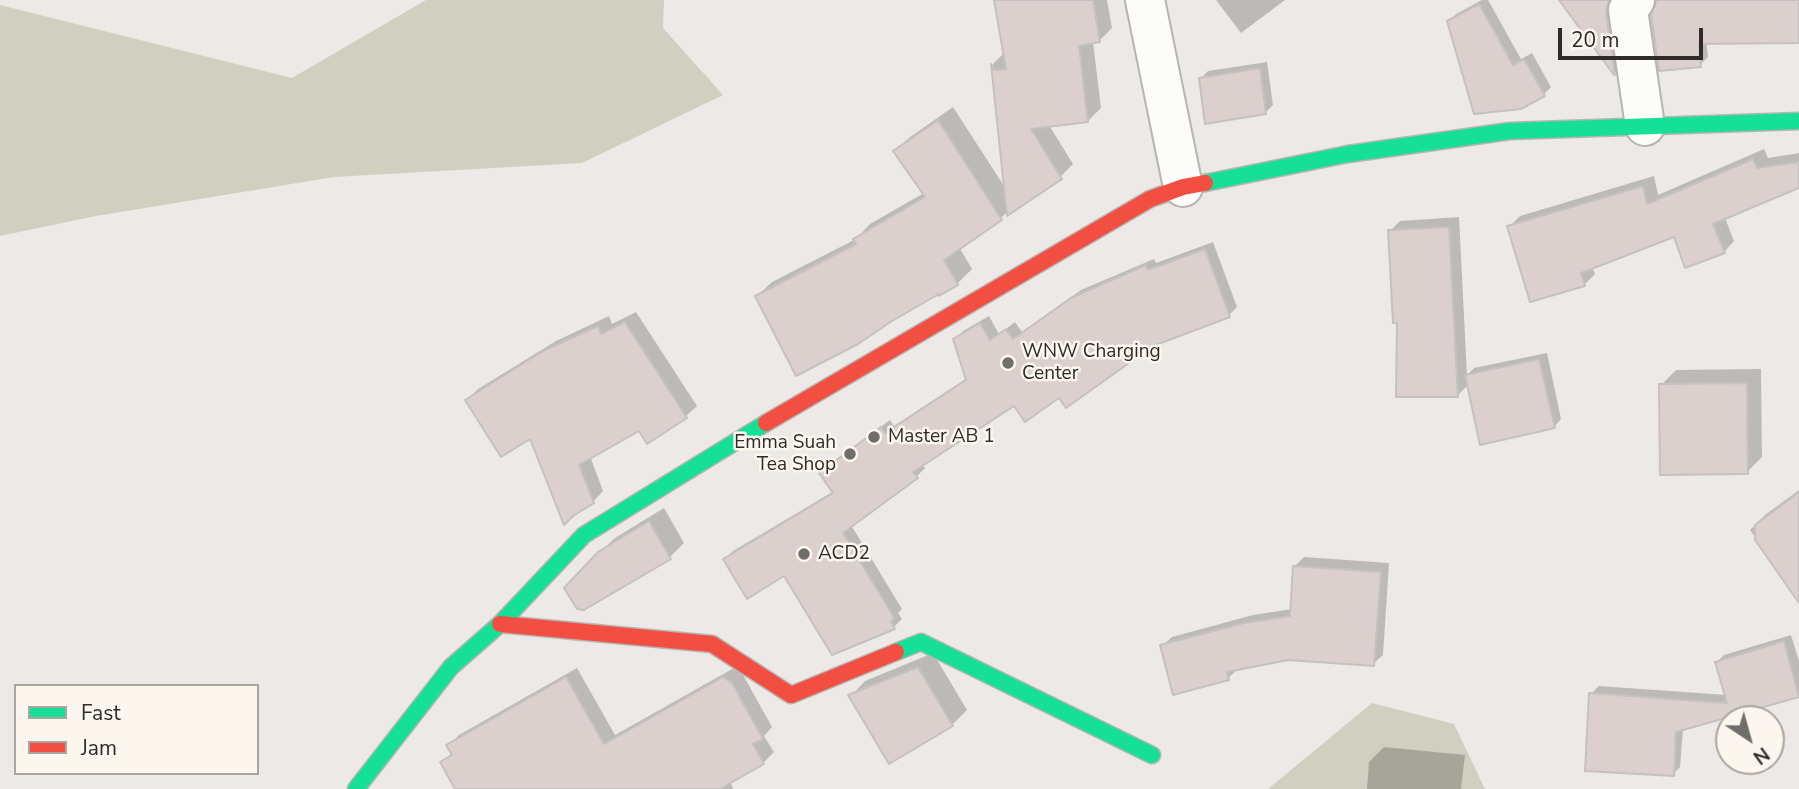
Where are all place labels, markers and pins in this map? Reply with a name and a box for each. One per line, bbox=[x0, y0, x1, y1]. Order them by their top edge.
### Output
place label: WNW Charging Center bbox=[1022, 341, 1161, 385]
marker: WNW Charging Center bbox=[1000, 355, 1016, 371]
place label: Master AB 1 bbox=[888, 426, 995, 448]
marker: Master AB 1 bbox=[866, 429, 882, 445]
place label: Emma Suah Tea Shop bbox=[734, 432, 836, 476]
marker: Emma Suah Tea Shop bbox=[842, 446, 858, 462]
place label: ACD2 bbox=[818, 543, 870, 565]
marker: ACD2 bbox=[796, 546, 812, 562]

